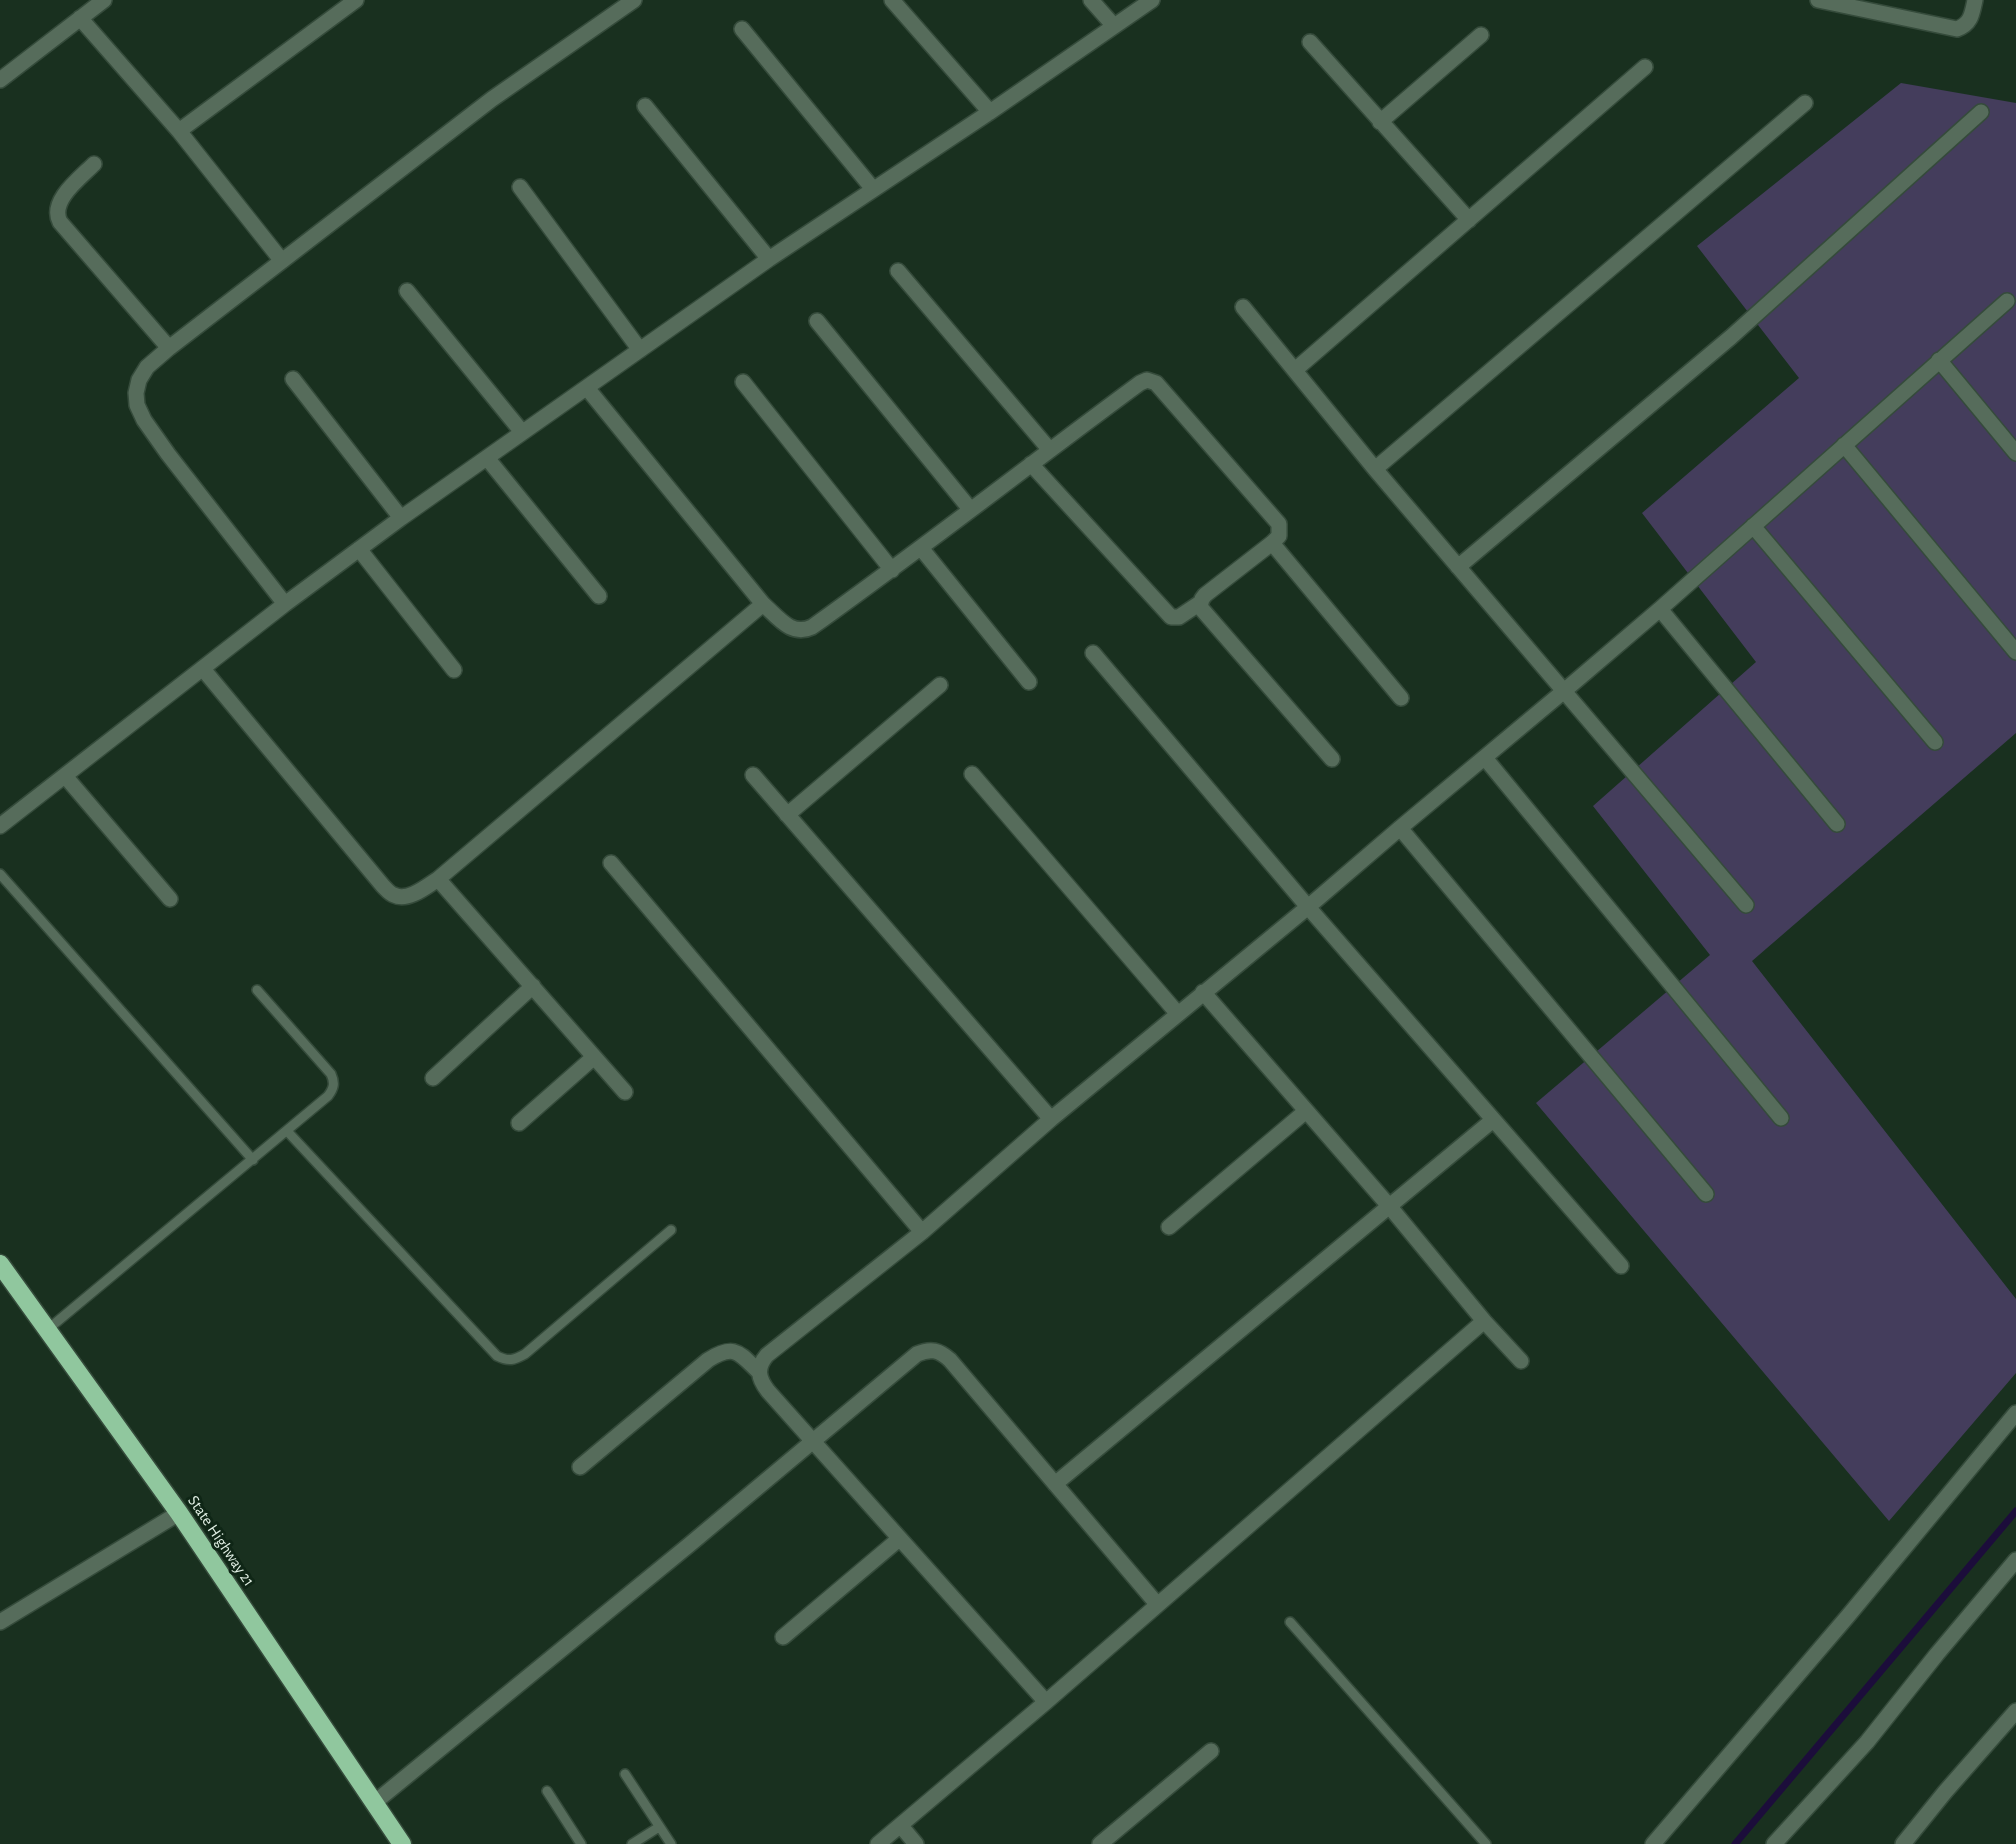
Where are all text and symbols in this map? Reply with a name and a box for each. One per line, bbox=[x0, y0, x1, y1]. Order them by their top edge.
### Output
street label: State Highway 21 bbox=[184, 1492, 258, 1590]

